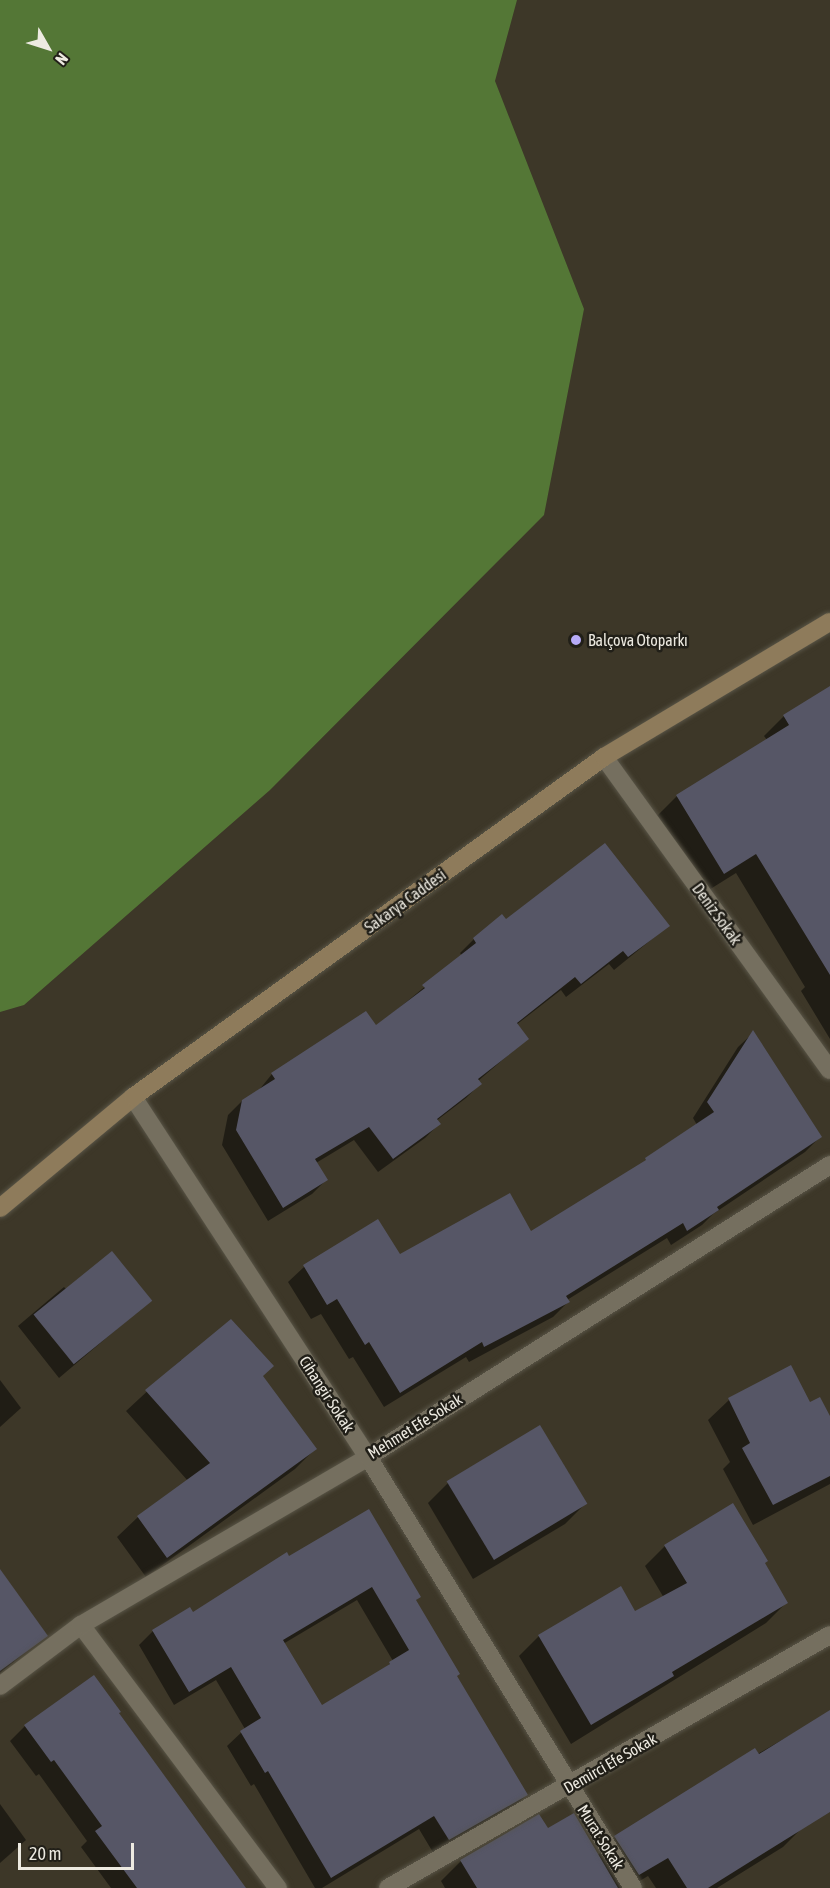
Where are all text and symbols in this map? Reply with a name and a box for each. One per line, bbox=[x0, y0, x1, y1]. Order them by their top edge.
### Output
north arrow bbox=[18, 18, 78, 78]
text: N bbox=[52, 50, 72, 69]
place label: Balçova Otoparkı bbox=[588, 630, 688, 650]
marker: Balçova Otoparkı bbox=[569, 633, 583, 647]
street label: Sakarya Caddesi bbox=[361, 865, 449, 937]
street label: Deniz Sokak bbox=[688, 879, 746, 949]
street label: Cihangir Sokak bbox=[295, 1352, 359, 1436]
street label: Mehmet Efe Sokak bbox=[364, 1389, 466, 1463]
street label: Demirci Efe Sokak bbox=[560, 1729, 660, 1797]
street label: Murat Sokak bbox=[574, 1801, 628, 1873]
scale bar bbox=[21, 1831, 136, 1869]
text: 20 m bbox=[29, 1843, 61, 1864]

